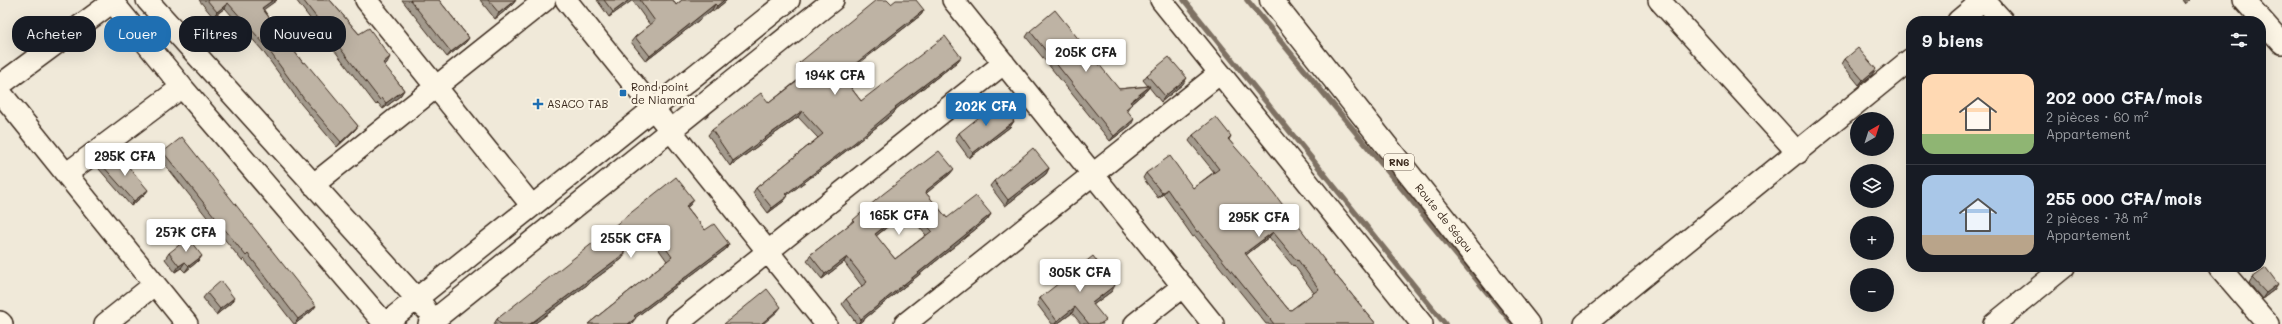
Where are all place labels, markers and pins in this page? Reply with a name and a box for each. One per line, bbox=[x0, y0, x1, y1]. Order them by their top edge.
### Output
pin: 205K CFA bbox=[1045, 39, 1127, 73]
pin: 194K CFA bbox=[794, 62, 876, 96]
place label: Rond point de Niamana bbox=[631, 79, 695, 107]
marker: Rond point de Niamana bbox=[618, 88, 628, 98]
pin: 202K CFA bbox=[945, 93, 1027, 127]
place label: ASACO TAB bbox=[547, 96, 609, 111]
marker: ASACO TAB bbox=[532, 98, 544, 110]
pin: 295K CFA bbox=[84, 143, 166, 177]
pin: 165K CFA bbox=[858, 202, 940, 236]
pin: 295K CFA bbox=[1218, 204, 1300, 238]
pin: 257K CFA bbox=[145, 219, 227, 253]
pin: 255K CFA bbox=[590, 225, 672, 259]
pin: 305K CFA bbox=[1039, 259, 1121, 293]

